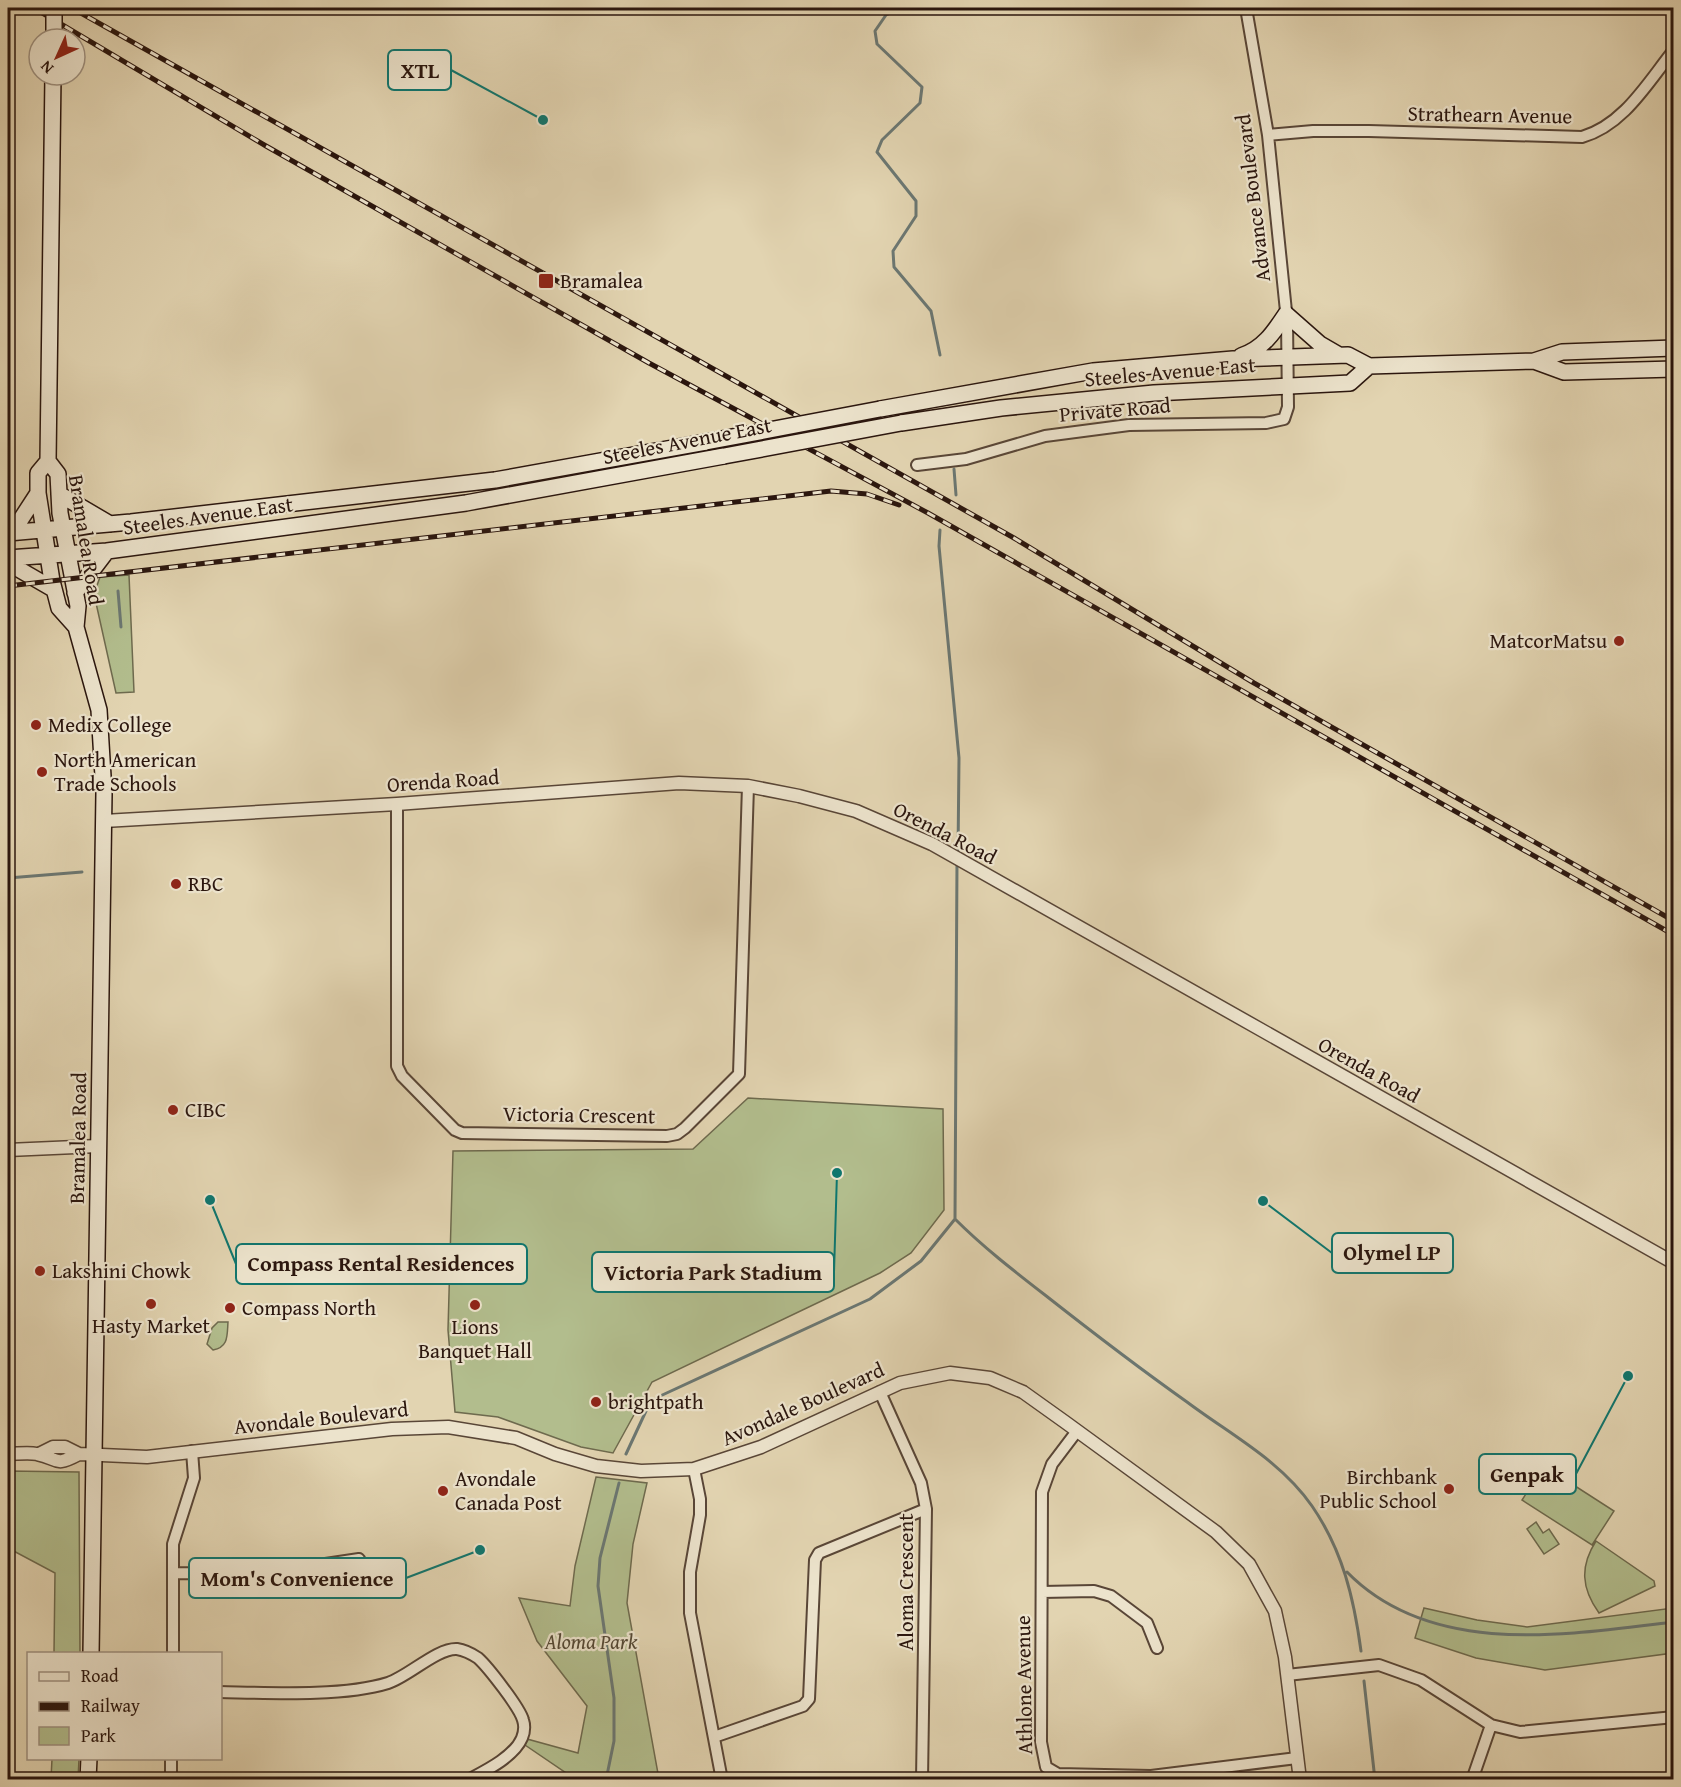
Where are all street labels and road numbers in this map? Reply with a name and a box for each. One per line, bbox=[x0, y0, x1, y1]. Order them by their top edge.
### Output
street label: Strathearn Avenue bbox=[1407, 98, 1573, 131]
street label: Advance Boulevard bbox=[1227, 112, 1278, 284]
street label: Steeles Avenue East bbox=[1083, 349, 1257, 394]
street label: Private Road bbox=[1058, 389, 1173, 430]
street label: Steeles Avenue East bbox=[600, 409, 775, 472]
street label: Bramalea Road bbox=[61, 473, 112, 608]
street label: Steeles Avenue East bbox=[121, 488, 296, 543]
street label: Orenda Road bbox=[386, 761, 501, 800]
street label: Orenda Road bbox=[888, 793, 1003, 872]
street label: Orenda Road bbox=[1313, 1029, 1427, 1111]
street label: Bramalea Road bbox=[61, 1071, 94, 1204]
street label: Victoria Crescent bbox=[502, 1098, 656, 1131]
street label: Avondale Boulevard bbox=[716, 1353, 890, 1453]
street label: Avondale Boulevard bbox=[232, 1393, 410, 1442]
street label: Aloma Crescent bbox=[890, 1513, 921, 1651]
street label: Athlone Avenue bbox=[1007, 1615, 1040, 1755]

